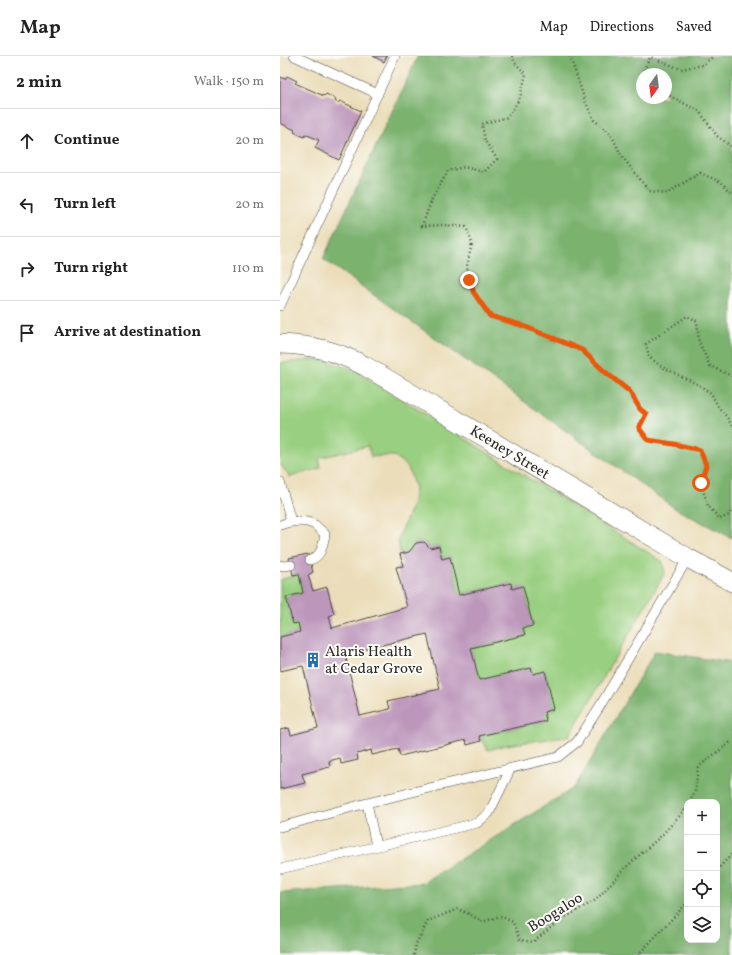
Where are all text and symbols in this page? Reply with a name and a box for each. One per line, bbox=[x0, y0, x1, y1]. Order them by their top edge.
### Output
text: Map bbox=[20, 15, 61, 41]
text: Map bbox=[540, 18, 568, 37]
text: Directions bbox=[590, 18, 654, 37]
text: Saved bbox=[676, 18, 712, 37]
north arrow bbox=[636, 68, 672, 104]
text: 2 min bbox=[16, 71, 62, 94]
text: Walk · 150 m bbox=[194, 73, 264, 91]
icon: ahead bbox=[16, 130, 38, 152]
text: Continue bbox=[54, 130, 119, 151]
text: 20 m bbox=[235, 132, 264, 150]
icon: left bbox=[16, 194, 38, 216]
text: Turn left bbox=[54, 194, 116, 215]
text: 20 m bbox=[235, 196, 264, 214]
icon: right bbox=[16, 258, 38, 280]
text: Turn right bbox=[54, 258, 128, 279]
text: 110 m bbox=[232, 260, 264, 278]
route end bbox=[460, 271, 478, 289]
icon: arrive bbox=[16, 322, 38, 344]
text: Arrive at destination bbox=[54, 322, 201, 343]
street label: Keeney Street bbox=[465, 421, 553, 485]
route start bbox=[692, 474, 710, 492]
place label: Alaris Health at Cedar Grove bbox=[325, 642, 423, 680]
building icon: Alaris Health at Cedar Grove bbox=[304, 651, 322, 669]
map controls bbox=[684, 799, 720, 943]
button: + bbox=[684, 799, 720, 835]
button: − bbox=[684, 835, 720, 871]
button: locate bbox=[684, 871, 720, 907]
street label: Boogaloo bbox=[524, 888, 587, 938]
button: layers bbox=[684, 907, 720, 943]

